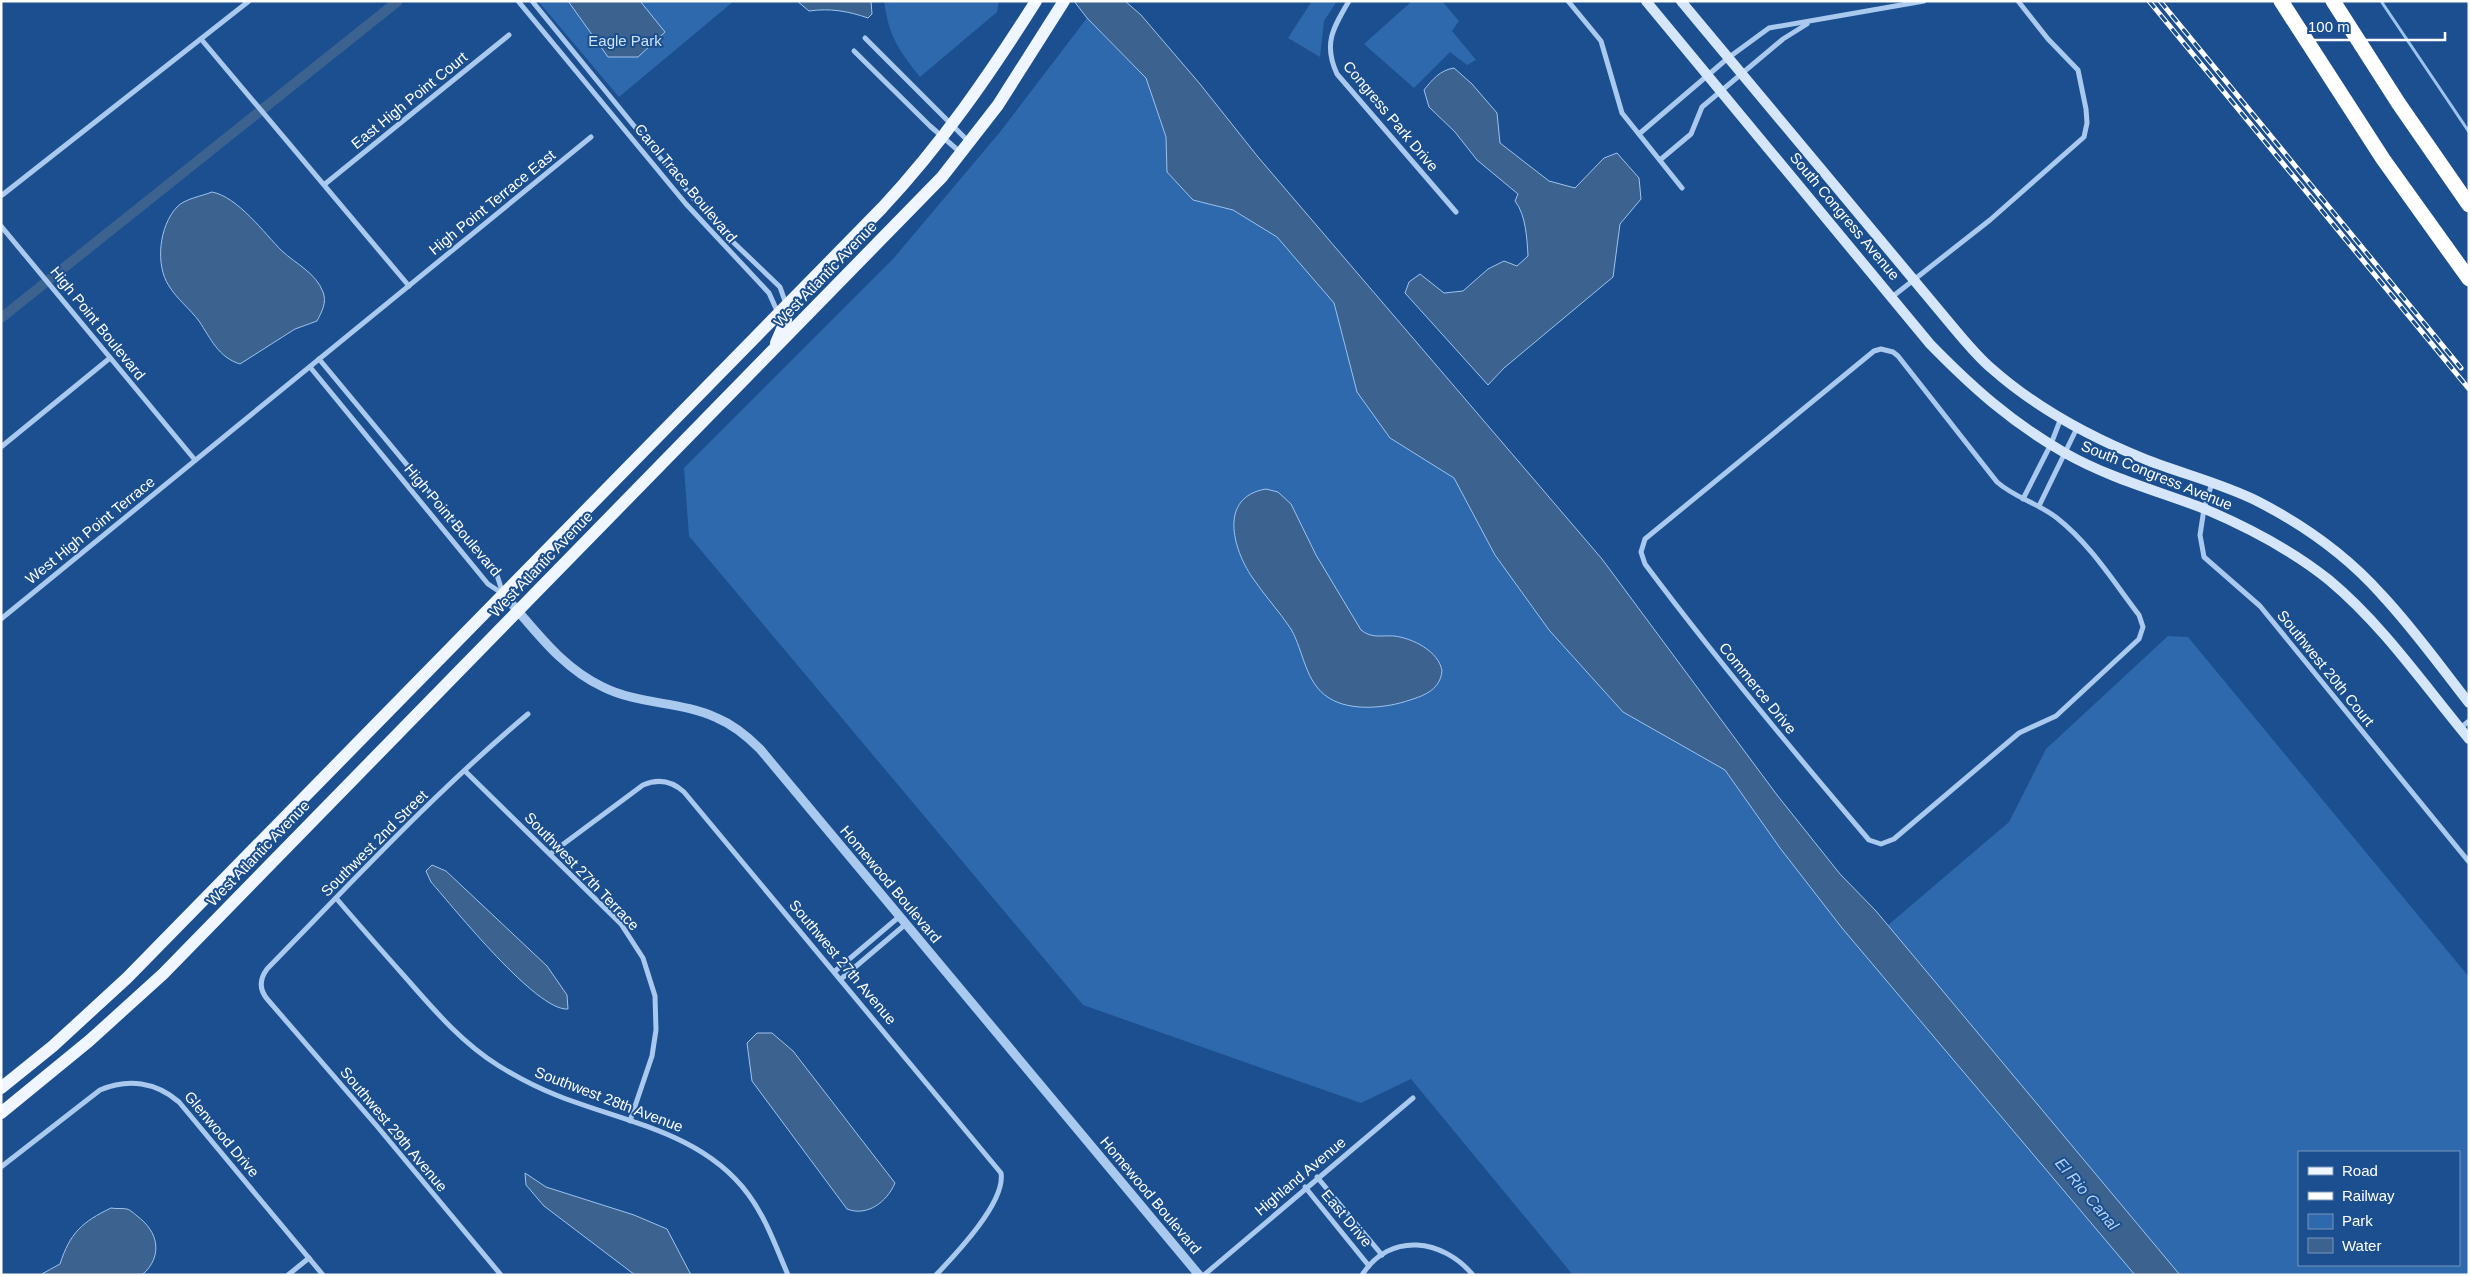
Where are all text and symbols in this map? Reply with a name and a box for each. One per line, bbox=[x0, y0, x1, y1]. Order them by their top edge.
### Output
scale bar bbox=[2300, 10, 2445, 42]
text: 100 m bbox=[2308, 18, 2350, 35]
park label: Eagle Park bbox=[588, 32, 662, 49]
street label: East High Point Court bbox=[348, 47, 471, 152]
street label: Congress Park Drive bbox=[1340, 58, 1442, 174]
street label: Carol Trace Boulevard bbox=[632, 120, 740, 246]
street label: High Point Terrace East bbox=[426, 145, 559, 258]
street label: South Congress Avenue bbox=[1787, 149, 1903, 283]
street label: West Atlantic Avenue bbox=[770, 218, 880, 330]
street label: High Point Boulevard bbox=[47, 263, 149, 383]
street label: South Congress Avenue bbox=[2079, 437, 2235, 513]
street label: High Point Boulevard bbox=[401, 461, 505, 579]
street label: West High Point Terrace bbox=[22, 473, 158, 587]
street label: West Atlantic Avenue bbox=[486, 508, 596, 620]
street label: Southwest 20th Court bbox=[2274, 607, 2379, 730]
street label: Commerce Drive bbox=[1716, 639, 1800, 737]
street label: Southwest 2nd Street bbox=[317, 786, 431, 900]
street label: West Atlantic Avenue bbox=[203, 797, 313, 909]
street label: Southwest 27th Terrace bbox=[521, 809, 643, 933]
street label: Homewood Boulevard bbox=[837, 822, 945, 946]
street label: Southwest 27th Avenue bbox=[786, 896, 900, 1028]
street label: Southwest 29th Avenue bbox=[337, 1063, 451, 1195]
street label: Southwest 28th Avenue bbox=[533, 1063, 685, 1135]
street label: Glenwood Drive bbox=[181, 1088, 263, 1180]
street label: Homewood Boulevard bbox=[1097, 1133, 1205, 1257]
street label: Highland Avenue bbox=[1251, 1133, 1349, 1219]
legend bbox=[2298, 1151, 2460, 1266]
water label: El Rio Canal bbox=[2052, 1154, 2122, 1234]
text: Road bbox=[2342, 1162, 2378, 1179]
street label: East Drive bbox=[1318, 1186, 1376, 1250]
text: Railway bbox=[2342, 1187, 2395, 1204]
text: Park bbox=[2342, 1212, 2373, 1229]
text: Water bbox=[2342, 1237, 2381, 1254]

